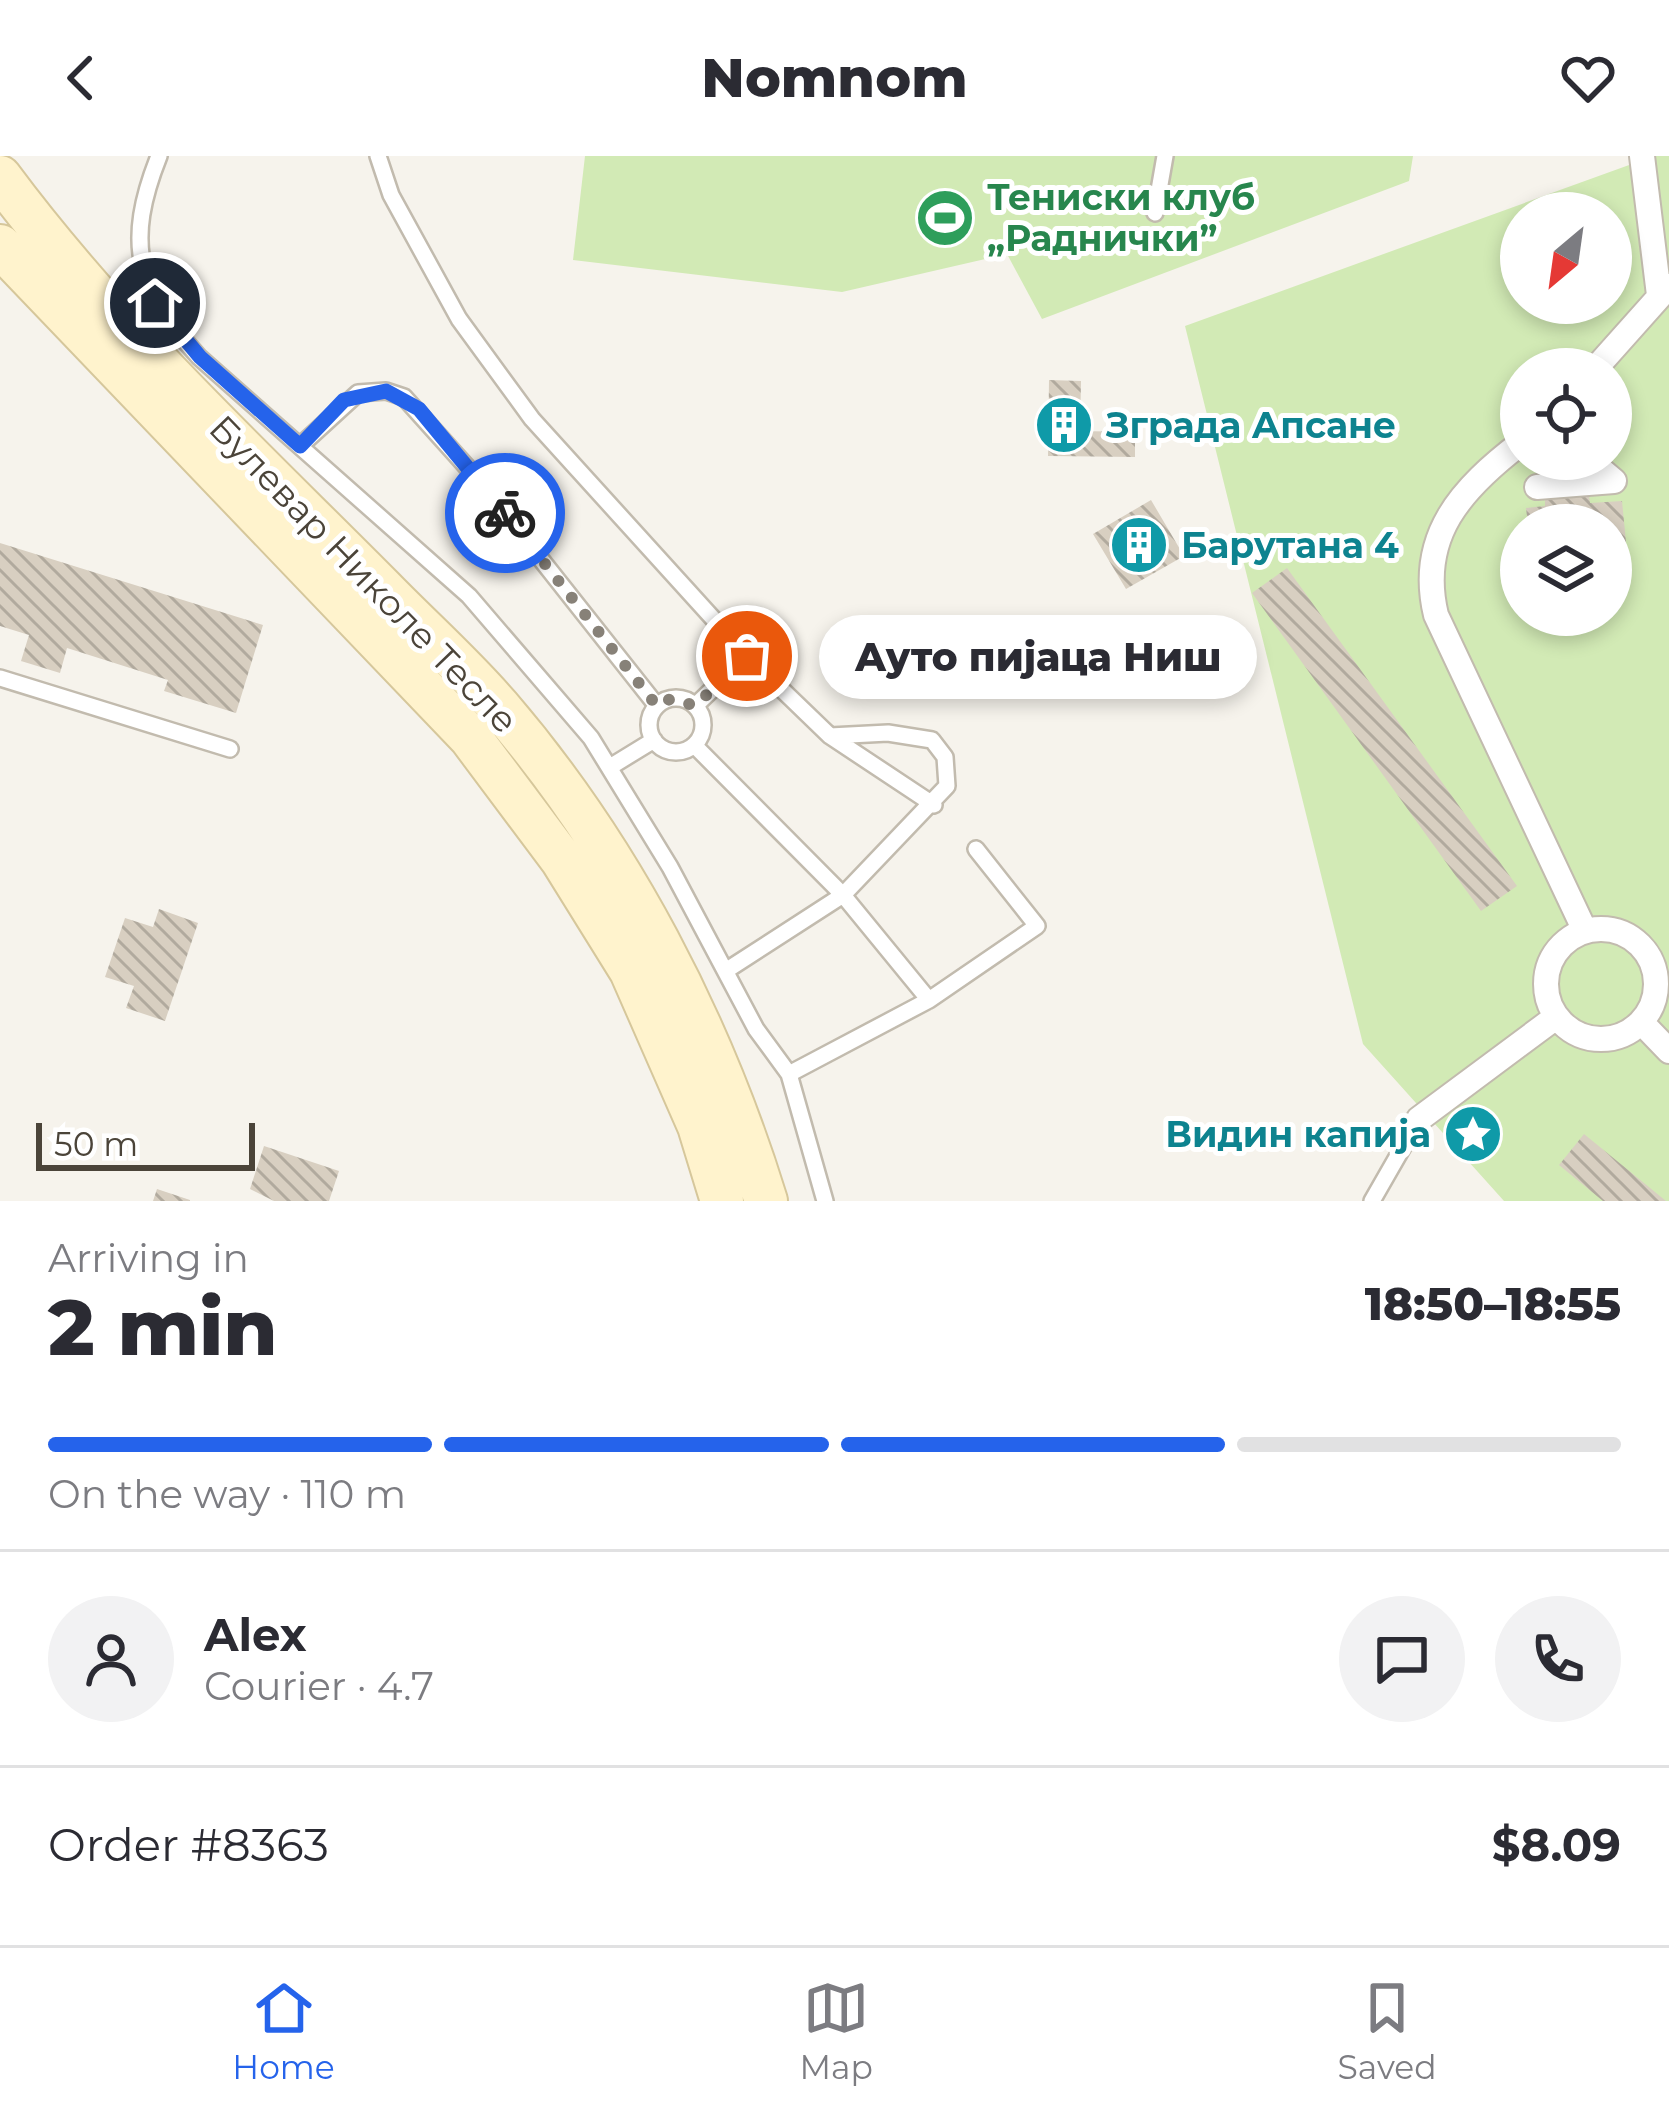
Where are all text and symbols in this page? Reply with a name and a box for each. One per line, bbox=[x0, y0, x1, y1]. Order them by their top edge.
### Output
icon: back bbox=[48, 45, 114, 111]
text: Nomnom bbox=[701, 45, 968, 111]
icon: heart bbox=[1555, 45, 1621, 111]
place label: Тениски клуб „Раднички” bbox=[987, 175, 1255, 260]
sports icon: Тениски клуб „Раднички” bbox=[914, 187, 976, 249]
north arrow bbox=[1500, 192, 1632, 324]
map controls bbox=[1500, 192, 1632, 636]
pin bbox=[104, 252, 206, 354]
icon: home bbox=[122, 270, 188, 336]
button: locate bbox=[1500, 348, 1632, 480]
building icon: Зграда Апсане bbox=[1033, 394, 1095, 456]
place label: Зграда Апсане bbox=[1105, 403, 1396, 447]
street label: Булевар Николе Тесле bbox=[201, 406, 527, 742]
courier bbox=[445, 453, 565, 573]
icon: bike bbox=[472, 480, 538, 546]
button: layers bbox=[1500, 504, 1632, 636]
building icon: Барутана 4 bbox=[1108, 514, 1170, 576]
place label: Барутана 4 bbox=[1181, 523, 1399, 567]
pin bbox=[696, 605, 798, 707]
callout: Ауто пијаца Ниш bbox=[819, 614, 1257, 698]
icon: bag bbox=[714, 623, 780, 689]
text: Ауто пијаца Ниш bbox=[855, 633, 1221, 681]
place icon: Видин капија bbox=[1442, 1103, 1504, 1165]
place label: Видин капија bbox=[1165, 1112, 1431, 1156]
scale bar bbox=[36, 1117, 255, 1170]
text: 50 m bbox=[54, 1124, 138, 1164]
text: Arriving in bbox=[48, 1234, 249, 1282]
text: 18:50–18:55 bbox=[1365, 1276, 1621, 1331]
text: 2 min bbox=[48, 1279, 278, 1375]
text: On the way · 110 m bbox=[48, 1470, 406, 1518]
button: person bbox=[48, 1596, 174, 1722]
button: chat bbox=[1339, 1596, 1465, 1722]
button: phone bbox=[1495, 1596, 1621, 1722]
text: Alex bbox=[204, 1607, 307, 1662]
text: Courier · 4.7 bbox=[204, 1662, 434, 1710]
text: Order #8363 bbox=[48, 1817, 329, 1872]
text: $8.09 bbox=[1492, 1817, 1621, 1872]
tab: Home bbox=[232, 1975, 335, 2087]
tab: Map bbox=[799, 1975, 873, 2087]
tab: Saved bbox=[1338, 1975, 1437, 2087]

